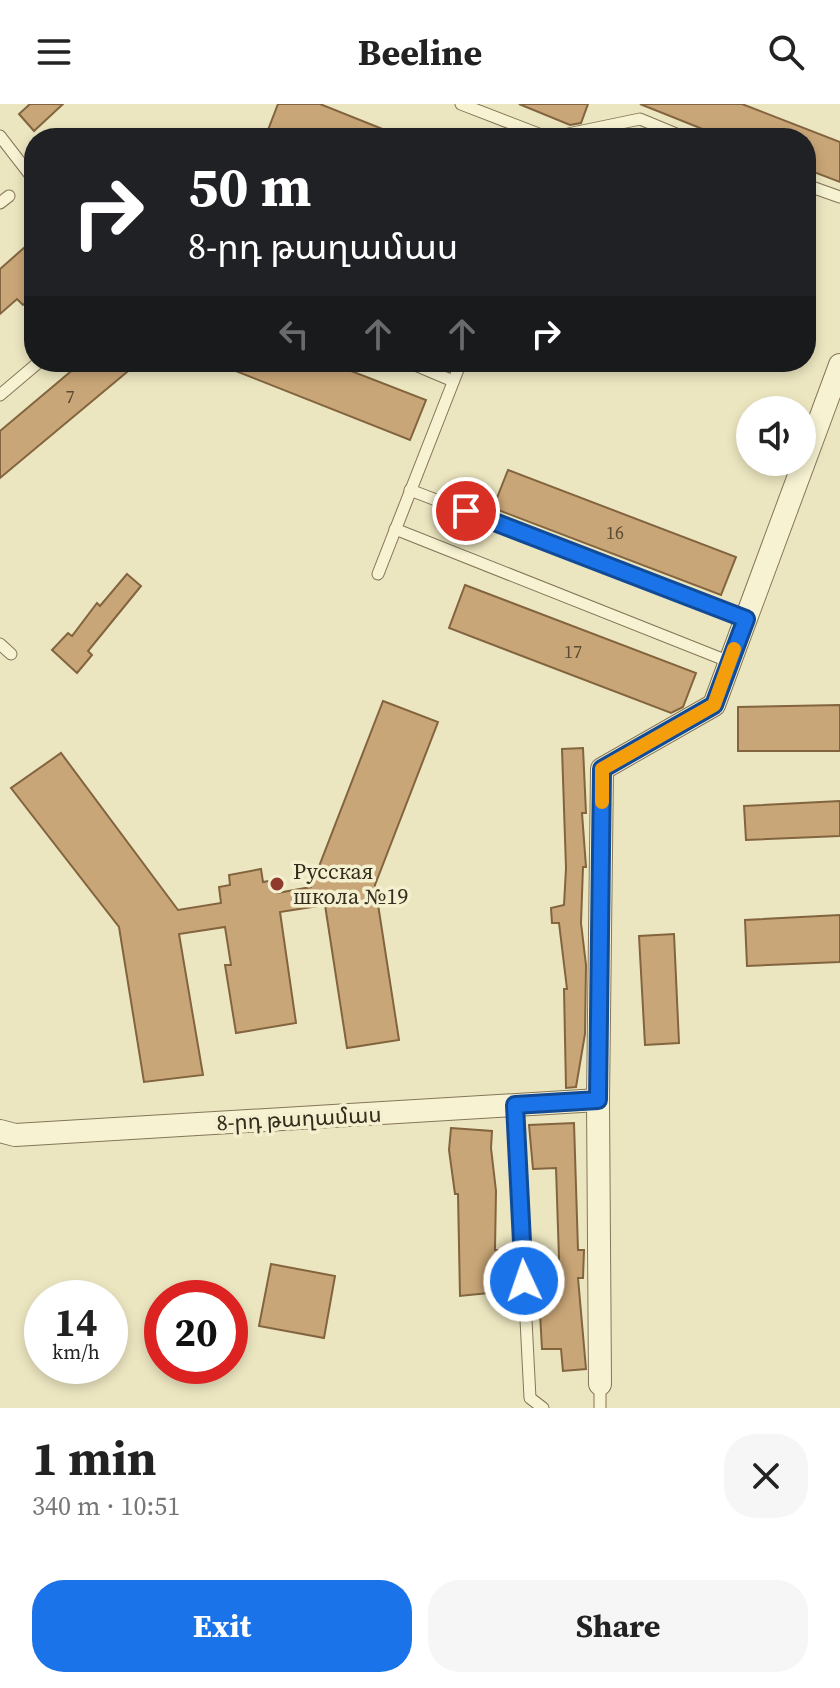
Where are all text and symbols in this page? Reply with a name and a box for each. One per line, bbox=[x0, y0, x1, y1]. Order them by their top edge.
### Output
text: Beeline bbox=[358, 28, 482, 77]
icon: menu bbox=[32, 30, 76, 74]
icon: search bbox=[764, 30, 808, 74]
text: 50 m bbox=[188, 148, 311, 225]
icon: right bbox=[56, 160, 160, 264]
text: 8-րդ թաղամաս bbox=[188, 222, 458, 271]
icon: left bbox=[272, 312, 316, 356]
icon: ahead bbox=[356, 312, 400, 356]
icon: ahead bbox=[440, 312, 484, 356]
icon: right bbox=[524, 312, 568, 356]
house number: 7 bbox=[66, 384, 75, 409]
map controls bbox=[736, 396, 816, 476]
button: sound bbox=[736, 396, 816, 476]
pin bbox=[432, 477, 500, 545]
icon: arrive bbox=[444, 489, 488, 533]
house number: 16 bbox=[606, 520, 624, 545]
house number: 17 bbox=[564, 639, 582, 664]
place label: Русская школа №19 bbox=[293, 856, 408, 911]
marker: Русская школа №19 bbox=[268, 875, 286, 893]
street label: 8-րդ թաղամաս bbox=[216, 1099, 382, 1137]
position arrow bbox=[482, 1239, 566, 1323]
speed limit sign: 20 bbox=[144, 1280, 248, 1384]
text: 14 bbox=[54, 1295, 98, 1349]
text: km/h bbox=[52, 1338, 100, 1366]
text: 1 min bbox=[32, 1425, 157, 1491]
button: close bbox=[724, 1434, 808, 1518]
text: 340 m · 10:51 bbox=[32, 1488, 180, 1524]
button: Exit bbox=[32, 1580, 412, 1672]
button: Share bbox=[428, 1580, 808, 1672]

